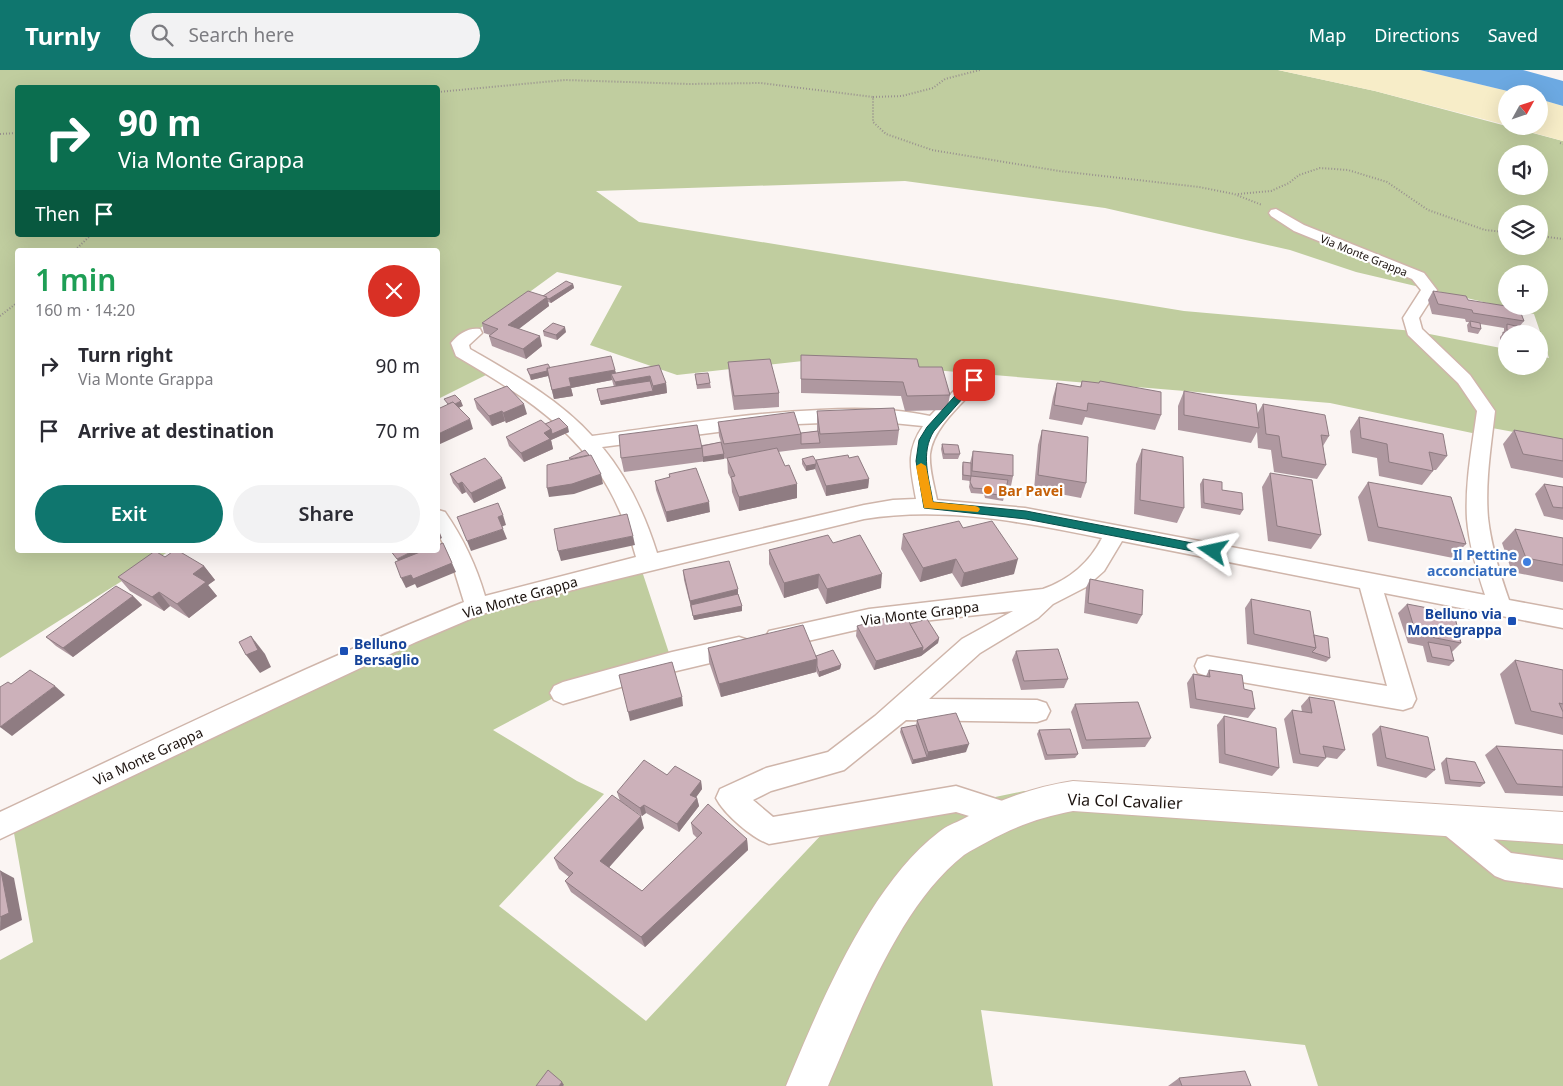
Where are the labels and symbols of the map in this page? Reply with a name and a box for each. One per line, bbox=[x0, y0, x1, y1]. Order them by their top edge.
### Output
north arrow bbox=[1498, 85, 1548, 135]
street label: Via Monte Grappa bbox=[1318, 231, 1410, 279]
pin bbox=[953, 359, 995, 401]
place label: Bar Pavei bbox=[998, 481, 1063, 500]
marker: Bar Pavei bbox=[982, 484, 994, 496]
position arrow bbox=[1186, 524, 1238, 576]
place label: Il Pettine acconciature bbox=[1427, 545, 1517, 580]
marker: Il Pettine acconciature bbox=[1521, 556, 1533, 568]
street label: Via Monte Grappa bbox=[460, 572, 580, 622]
street label: Via Monte Grappa bbox=[860, 596, 980, 630]
place label: Belluno via Montegrappa bbox=[1407, 604, 1502, 639]
marker: Belluno via Montegrappa bbox=[1506, 615, 1518, 627]
place label: Belluno Bersaglio bbox=[354, 634, 420, 669]
marker: Belluno Bersaglio bbox=[338, 645, 350, 657]
street label: Via Monte Grappa bbox=[90, 722, 206, 790]
street label: Via Col Cavalier bbox=[1067, 788, 1183, 814]

